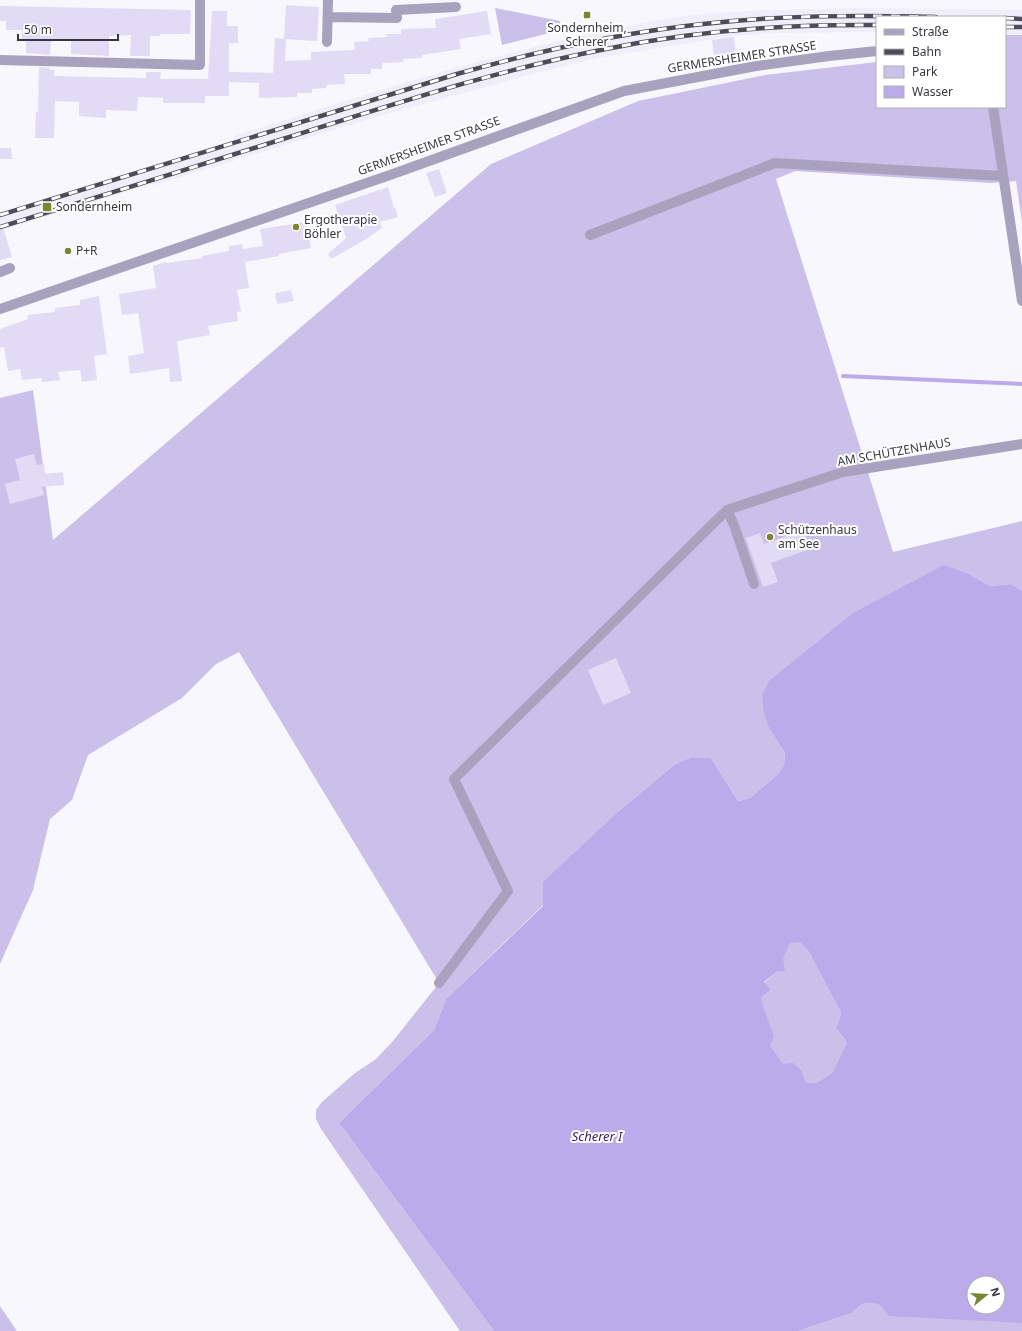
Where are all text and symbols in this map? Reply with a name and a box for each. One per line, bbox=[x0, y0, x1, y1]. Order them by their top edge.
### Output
marker: Sondernheim, Scherer bbox=[582, 10, 592, 20]
scale bar bbox=[18, 16, 118, 42]
legend bbox=[876, 16, 1006, 108]
place label: Sondernheim, Scherer bbox=[547, 19, 627, 50]
text: 50 m bbox=[24, 21, 52, 38]
text: Straße bbox=[912, 23, 949, 40]
street label: GERMERSHEIMER STRASSE bbox=[666, 36, 818, 77]
text: Bahn bbox=[912, 43, 941, 60]
text: Park bbox=[912, 63, 938, 80]
text: Wasser bbox=[912, 83, 953, 100]
street label: GERMERSHEIMER STRASSE bbox=[355, 112, 502, 179]
place label: Sondernheim bbox=[56, 198, 132, 215]
marker: Sondernheim bbox=[41, 201, 53, 213]
place label: Ergotherapie Böhler bbox=[304, 211, 378, 242]
marker: Ergotherapie Böhler bbox=[291, 222, 301, 232]
place label: P+R bbox=[76, 242, 98, 259]
marker: P+R bbox=[63, 246, 73, 256]
street label: AM SCHÜTZENHAUS bbox=[836, 433, 952, 470]
place label: Schützenhaus am See bbox=[778, 521, 857, 552]
marker: Schützenhaus am See bbox=[765, 532, 775, 542]
water label: Scherer I bbox=[572, 1127, 623, 1145]
north arrow bbox=[966, 1275, 1006, 1315]
text: N bbox=[987, 1285, 1005, 1298]

